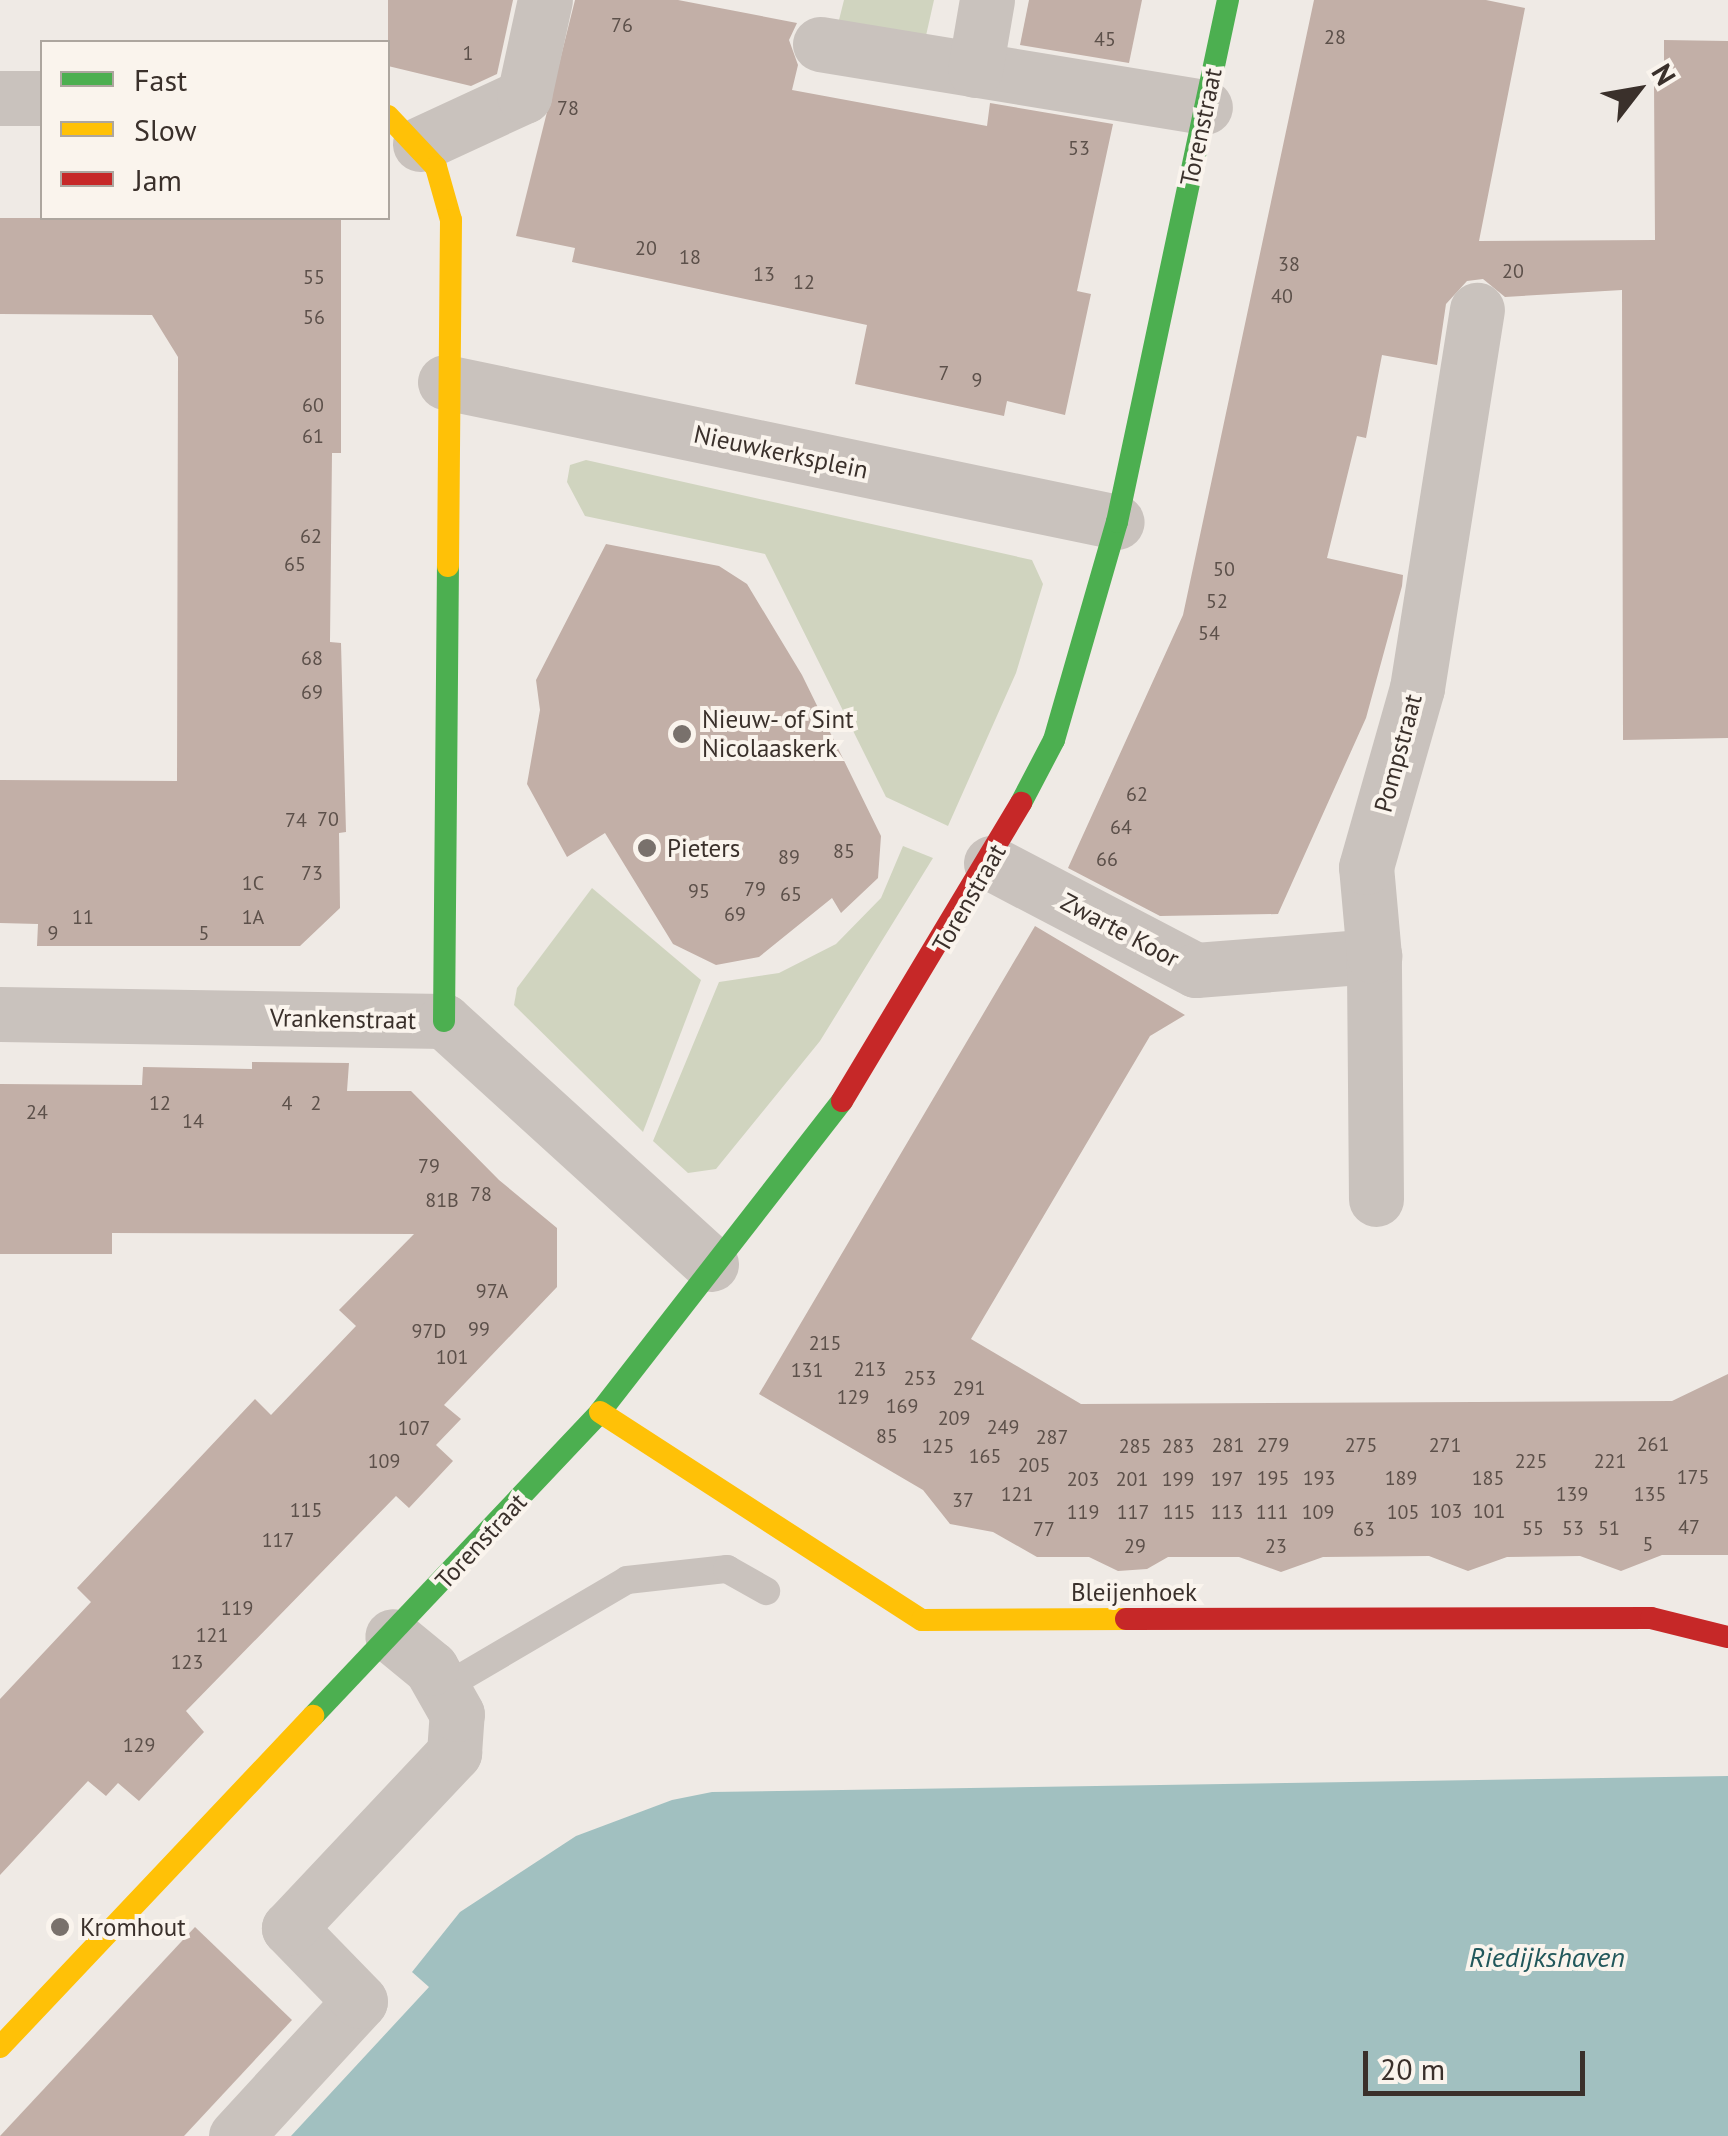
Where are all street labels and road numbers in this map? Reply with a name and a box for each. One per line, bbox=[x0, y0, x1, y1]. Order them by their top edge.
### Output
street label: Torenstraat bbox=[1174, 65, 1228, 189]
street label: Nieuwkerksplein bbox=[691, 419, 871, 485]
street label: Pompstraat bbox=[1368, 691, 1428, 815]
street label: Torenstraat bbox=[926, 839, 1012, 957]
street label: Zwarte Koor bbox=[1056, 886, 1184, 974]
street label: Vrankenstraat bbox=[270, 1003, 416, 1035]
street label: Torenstraat bbox=[429, 1487, 533, 1595]
street label: Bleijenhoek bbox=[1071, 1577, 1197, 1607]

